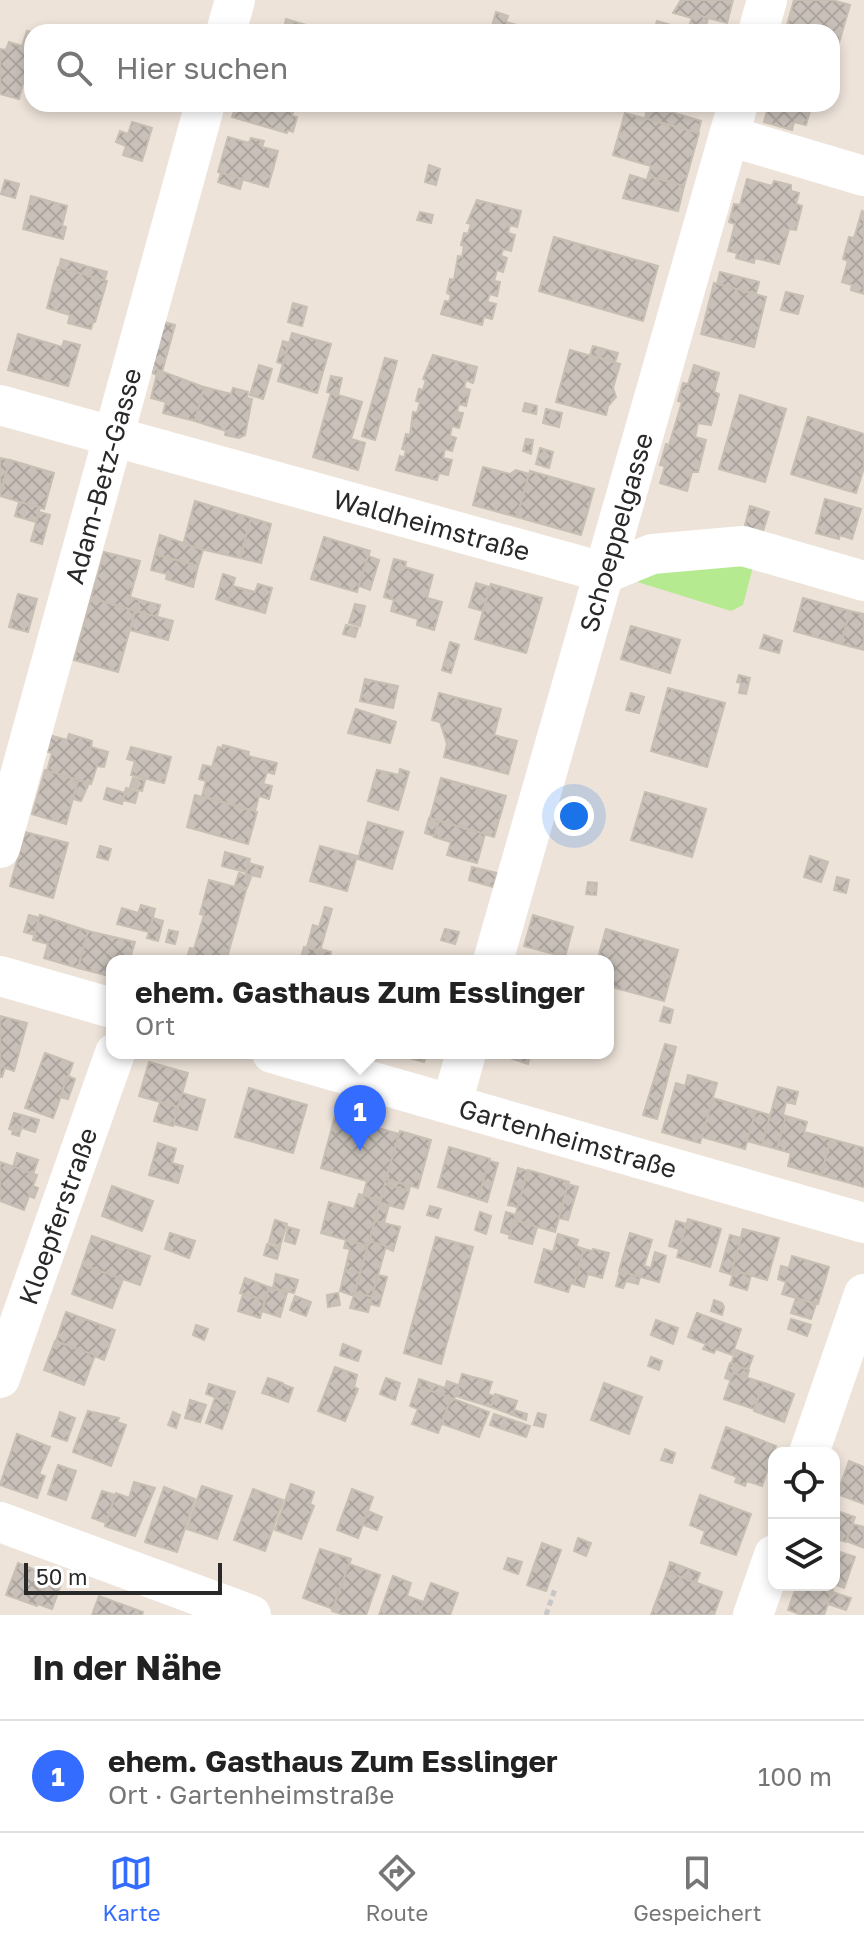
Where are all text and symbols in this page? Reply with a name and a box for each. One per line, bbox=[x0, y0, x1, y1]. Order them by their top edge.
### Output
search box bbox=[24, 24, 840, 112]
icon: search bbox=[52, 46, 96, 90]
text: Hier suchen bbox=[116, 50, 288, 86]
street label: Adam-Betz-Gasse bbox=[58, 364, 147, 587]
street label: Schoeppelgasse bbox=[572, 429, 659, 635]
street label: Waldheimstraße bbox=[330, 483, 534, 567]
your location bbox=[554, 796, 594, 836]
popup bbox=[106, 955, 614, 1059]
text: ehem. Gasthaus Zum Esslinger bbox=[135, 974, 585, 1010]
text: Ort bbox=[135, 1010, 175, 1041]
pin: 1 bbox=[334, 1085, 386, 1151]
street label: Gartenheimstraße bbox=[456, 1092, 681, 1184]
street label: Kloepferstraße bbox=[12, 1123, 103, 1309]
map controls bbox=[768, 1447, 840, 1591]
button: locate bbox=[768, 1447, 840, 1519]
button: layers bbox=[768, 1519, 840, 1591]
scale bar bbox=[24, 1559, 222, 1595]
text: 50 m bbox=[36, 1563, 87, 1590]
text: In der Nähe bbox=[32, 1647, 222, 1687]
text: ehem. Gasthaus Zum Esslinger bbox=[108, 1743, 558, 1779]
text: 1 bbox=[51, 1761, 65, 1792]
text: 100 m bbox=[758, 1761, 832, 1792]
text: Ort · Gartenheimstraße bbox=[108, 1779, 394, 1810]
tab: Karte bbox=[102, 1851, 160, 1926]
tab: Route bbox=[365, 1851, 428, 1926]
tab: Gespeichert bbox=[633, 1851, 761, 1926]

